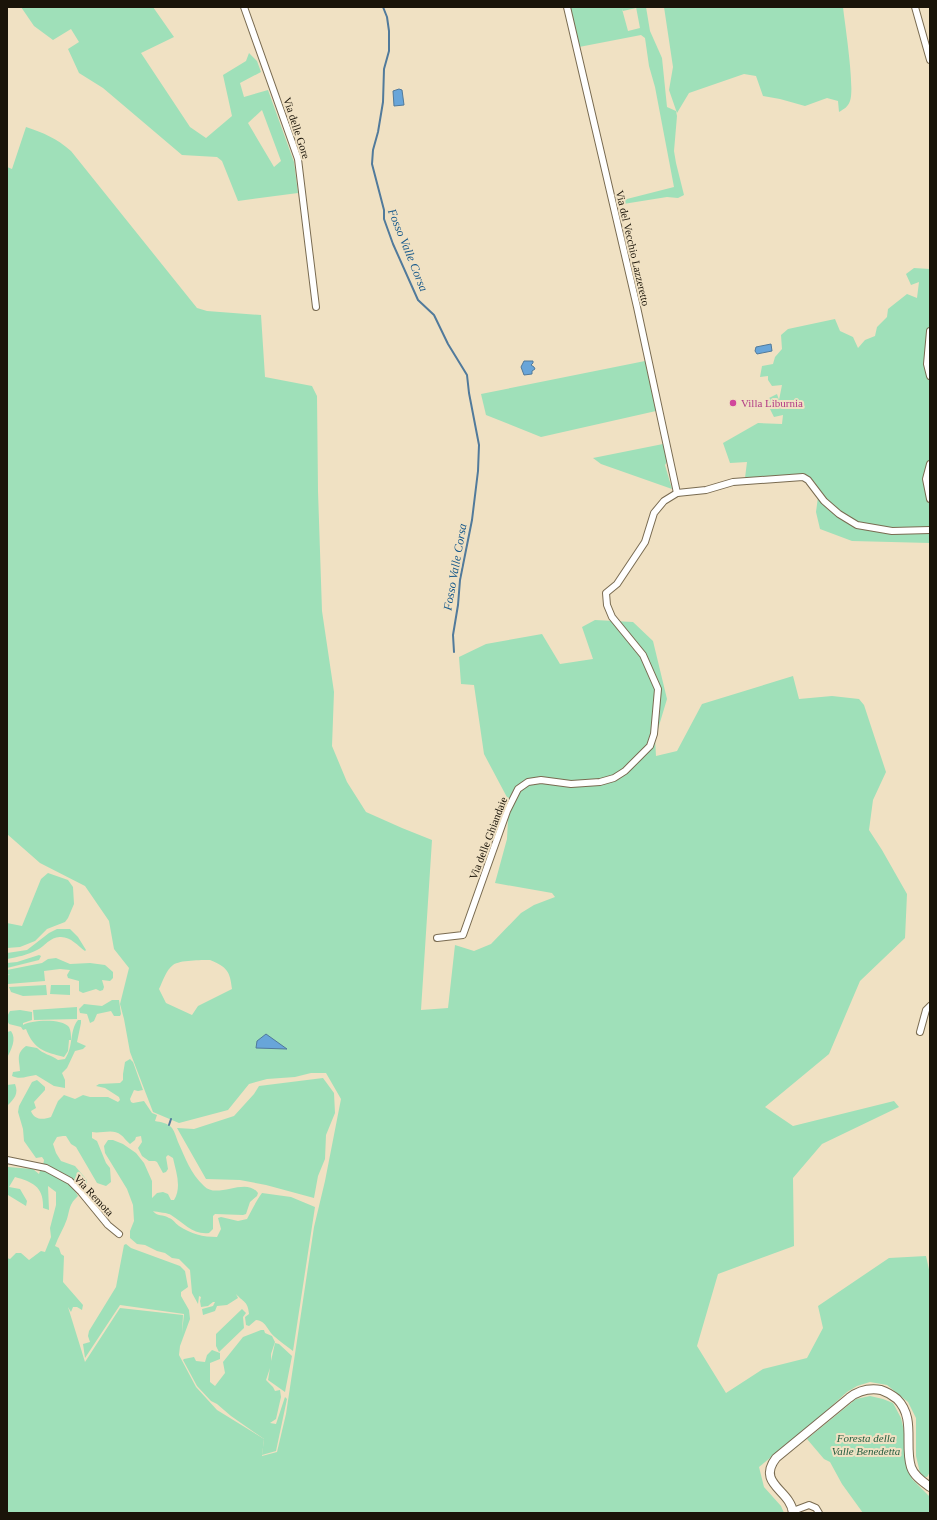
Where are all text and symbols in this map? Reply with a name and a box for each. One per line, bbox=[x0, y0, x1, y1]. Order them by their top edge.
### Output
street label: Via delle Gore bbox=[281, 96, 313, 160]
street label: Via del Vecchio Lazzeretto bbox=[614, 189, 652, 308]
water label: Fosso Valle Corsa bbox=[385, 206, 431, 293]
place label: Villa Liburnia bbox=[741, 397, 803, 409]
marker: Villa Liburnia bbox=[728, 398, 738, 408]
water label: Fosso Valle Corsa bbox=[440, 522, 470, 613]
street label: Via delle Ghiandaie bbox=[467, 795, 509, 881]
street label: Via Remota bbox=[72, 1172, 116, 1218]
park label: Foresta della Valle Benedetta bbox=[832, 1432, 901, 1457]

